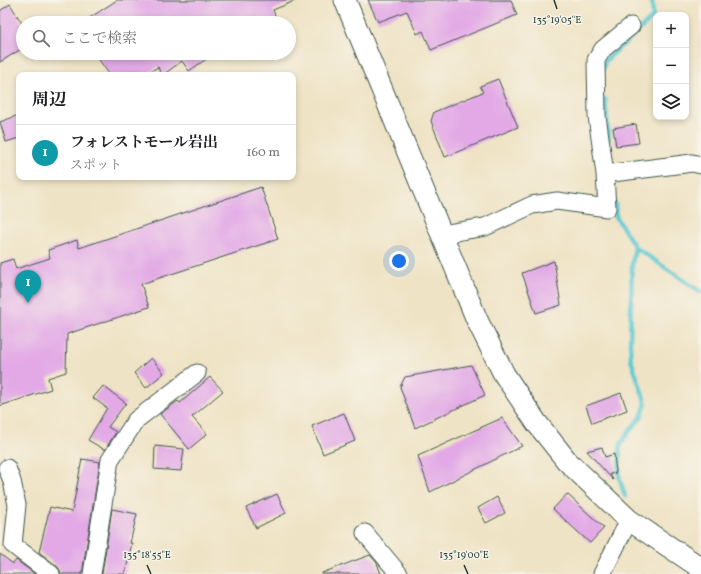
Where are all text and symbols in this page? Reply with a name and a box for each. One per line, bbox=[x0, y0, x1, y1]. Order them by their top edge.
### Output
map controls bbox=[653, 12, 689, 120]
button: + bbox=[653, 12, 689, 48]
text: 135°19'05"E bbox=[533, 13, 581, 27]
search box bbox=[16, 16, 296, 60]
icon: search bbox=[30, 27, 52, 49]
text: ここで検索 bbox=[62, 29, 137, 50]
button: − bbox=[653, 48, 689, 84]
button: layers bbox=[653, 84, 689, 120]
text: 周辺 bbox=[32, 89, 66, 112]
text: フォレストモール岩出 bbox=[70, 133, 218, 154]
text: 1 bbox=[42, 144, 48, 162]
text: 160 m bbox=[246, 144, 280, 162]
text: スポット bbox=[70, 157, 122, 175]
your location bbox=[389, 251, 409, 271]
pin: 1 bbox=[15, 270, 41, 303]
text: 135°18'55"E bbox=[123, 548, 171, 562]
text: 135°19'00"E bbox=[439, 548, 489, 562]

